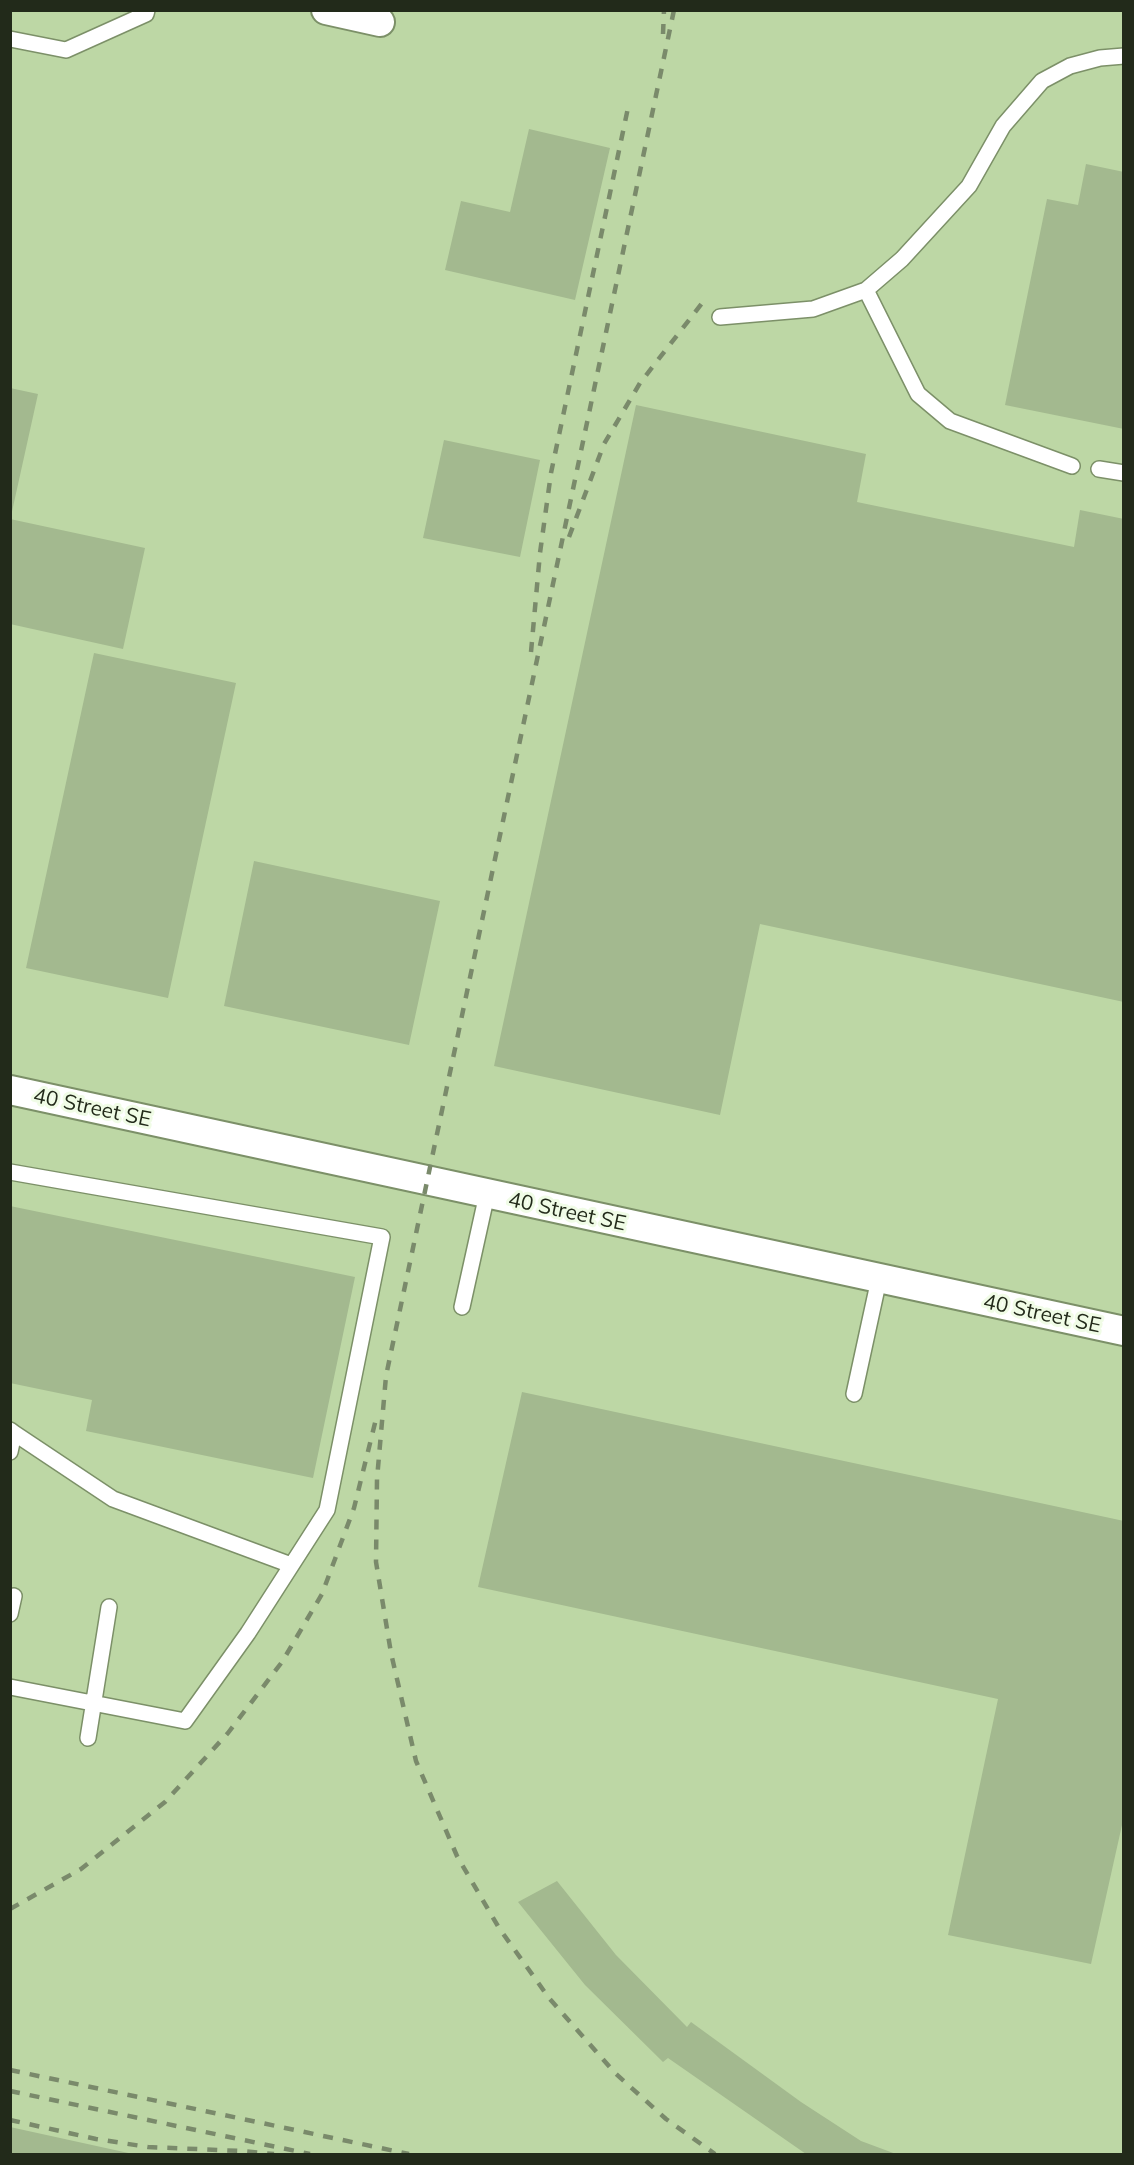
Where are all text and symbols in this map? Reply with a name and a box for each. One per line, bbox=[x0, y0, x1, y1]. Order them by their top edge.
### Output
street label: 40 Street SE bbox=[31, 1083, 153, 1133]
street label: 40 Street SE bbox=[506, 1187, 628, 1237]
street label: 40 Street SE bbox=[981, 1289, 1103, 1339]

